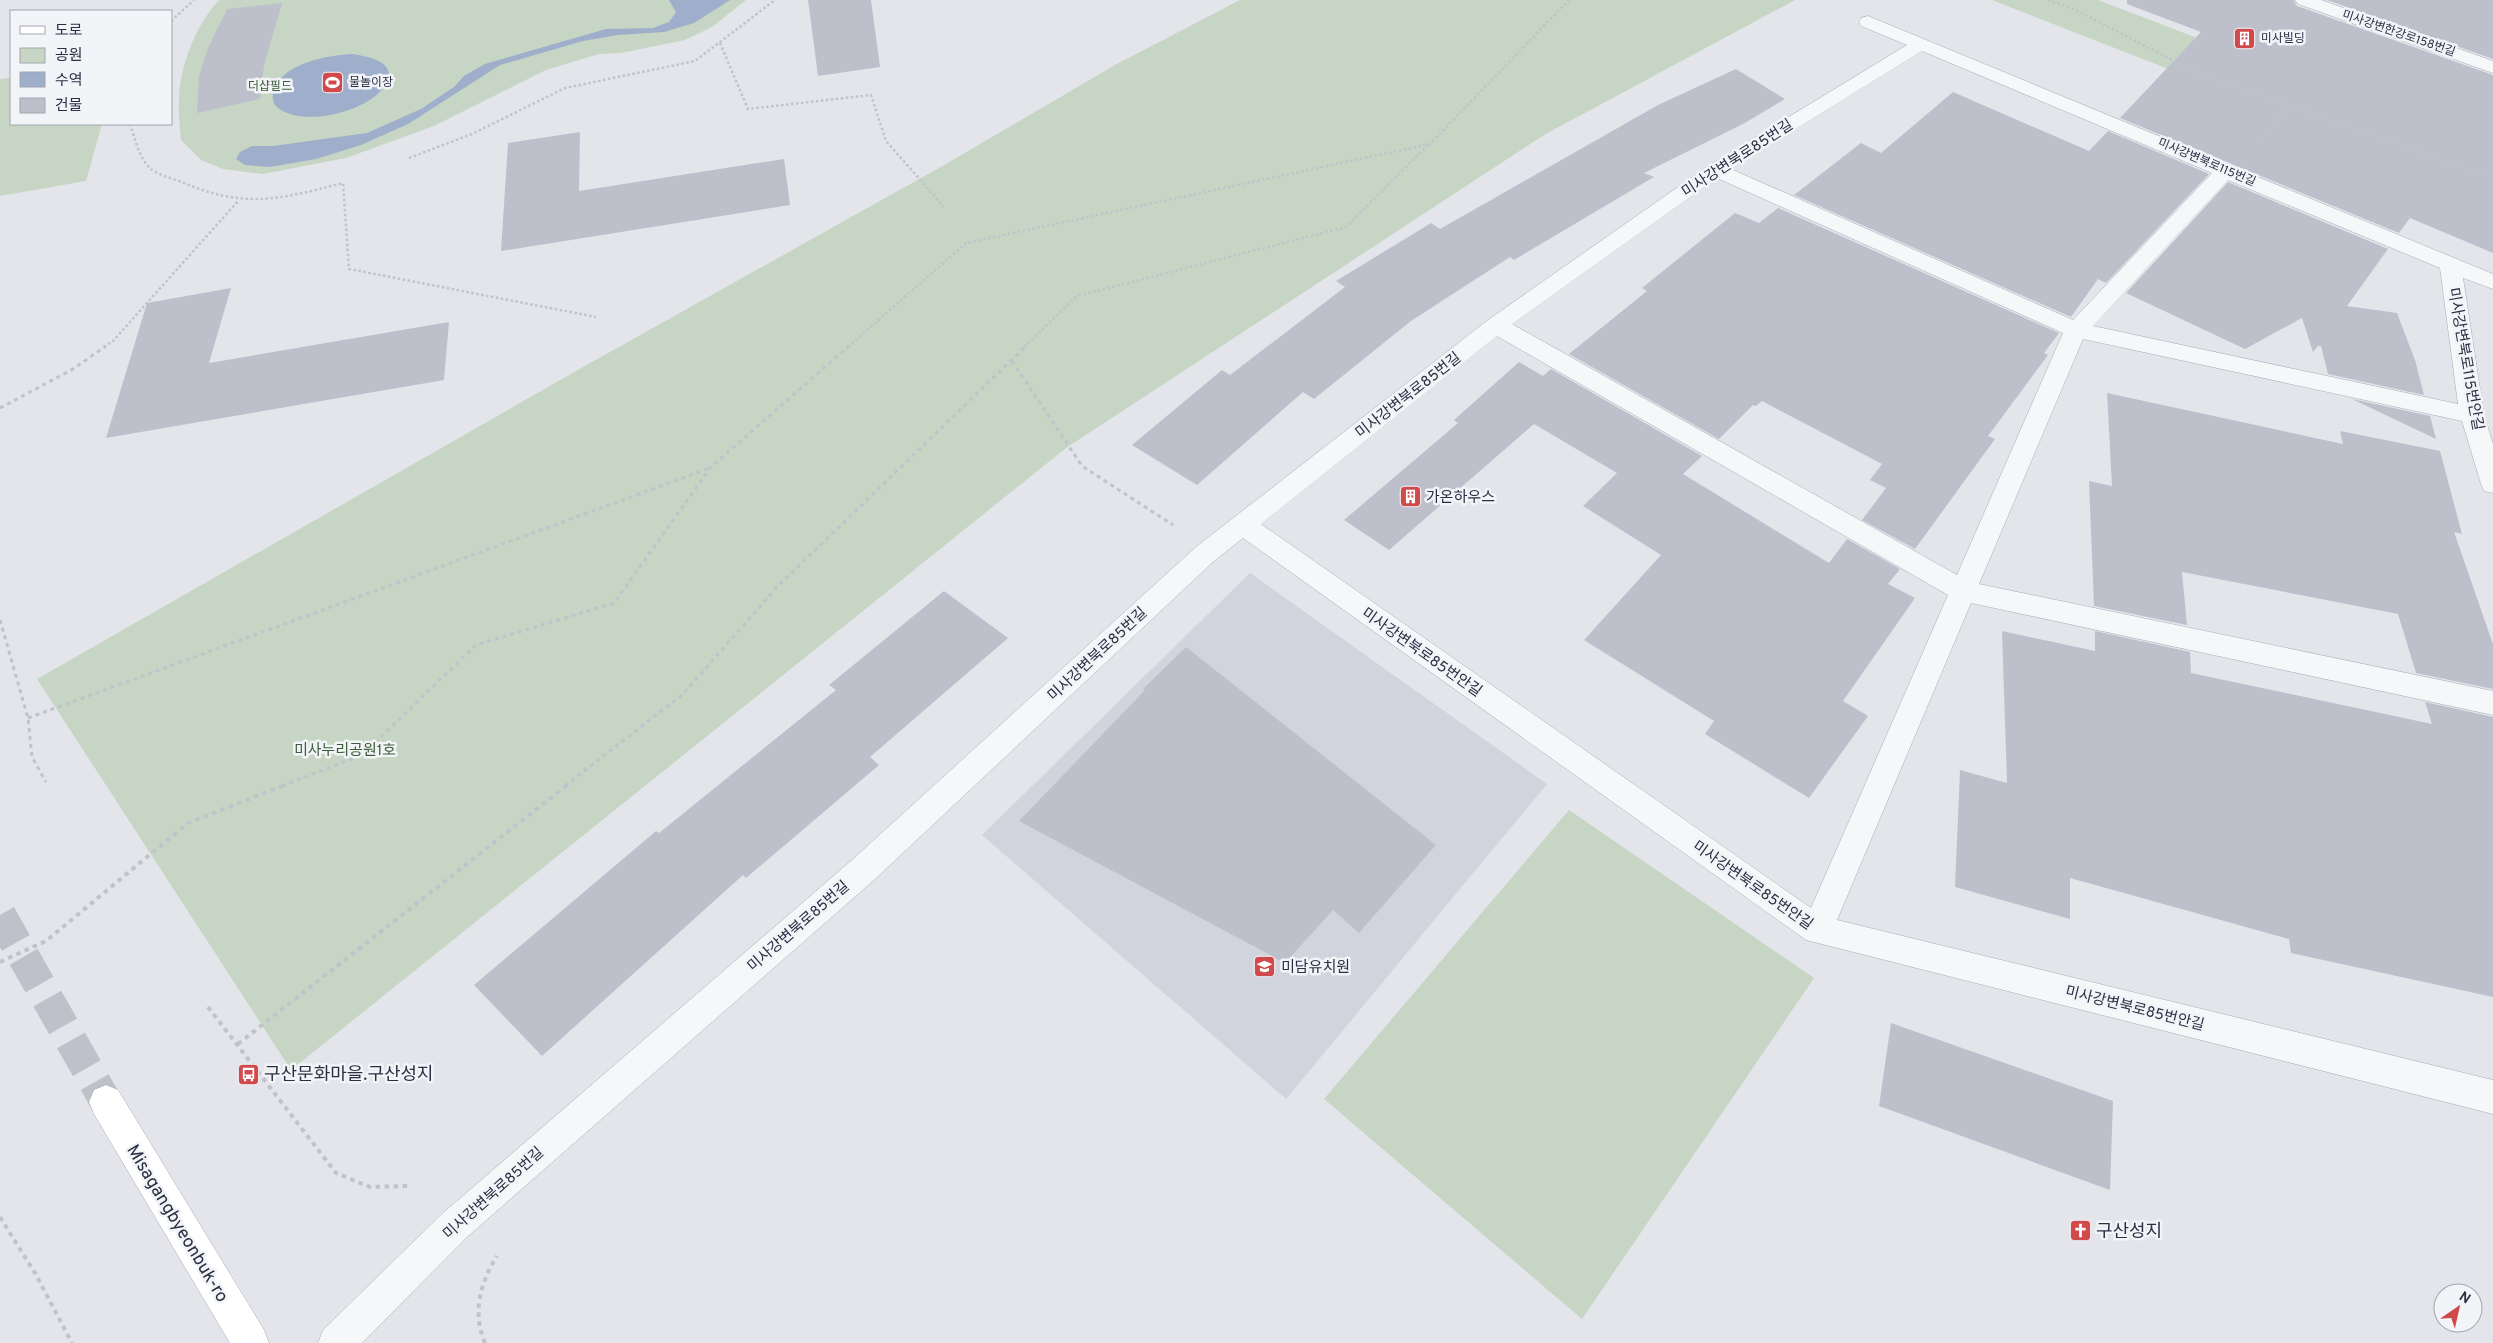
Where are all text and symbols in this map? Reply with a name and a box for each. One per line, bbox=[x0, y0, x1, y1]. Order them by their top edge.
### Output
street label: 미사강변한강로158번길 bbox=[2340, 7, 2457, 61]
legend bbox=[10, 10, 172, 125]
text: 도로 bbox=[55, 22, 83, 41]
building icon: 미사빌딩 bbox=[2233, 26, 2257, 50]
place label: 미사빌딩 bbox=[2261, 31, 2305, 47]
text: 공원 bbox=[55, 47, 83, 66]
sports icon: 물놀이장 bbox=[321, 70, 345, 94]
text: 수역 bbox=[55, 72, 83, 91]
place label: 물놀이장 bbox=[349, 75, 393, 91]
park label: 더샵필드 bbox=[248, 79, 292, 95]
text: 건물 bbox=[55, 97, 83, 116]
street label: 미사강변북로85번길 bbox=[1679, 116, 1797, 202]
street label: 미사강변북로115번길 bbox=[2155, 135, 2258, 191]
street label: 미사강변북로115번안길 bbox=[2443, 286, 2486, 432]
street label: 미사강변북로85번길 bbox=[1352, 349, 1466, 443]
building icon: 가온하우스 bbox=[1398, 485, 1422, 509]
place label: 가온하우스 bbox=[1426, 489, 1495, 508]
street label: 미사강변북로85번길 bbox=[1044, 604, 1152, 706]
street label: 미사강변북로85번안길 bbox=[1357, 605, 1485, 702]
park label: 미사누리공원1호 bbox=[294, 742, 396, 761]
street label: 미사강변북로85번안길 bbox=[1688, 838, 1816, 935]
street label: 미사강변북로85번길 bbox=[744, 878, 854, 977]
school or university icon: 미담유치원 bbox=[1253, 955, 1277, 979]
place label: 미담유치원 bbox=[1281, 959, 1350, 978]
street label: 미사강변북로85번안길 bbox=[2063, 983, 2206, 1036]
bus stop icon: 구산문화마을.구산성지 bbox=[236, 1062, 260, 1086]
place label: 구산문화마을.구산성지 bbox=[264, 1064, 434, 1087]
street label: Misagangbyeonbuk-ro bbox=[120, 1141, 233, 1307]
street label: 미사강변북로85번길 bbox=[440, 1144, 548, 1244]
church icon: 구산성지 bbox=[2068, 1219, 2092, 1243]
place label: 구산성지 bbox=[2096, 1221, 2162, 1244]
north arrow bbox=[2433, 1283, 2483, 1333]
text: N bbox=[2456, 1289, 2473, 1308]

